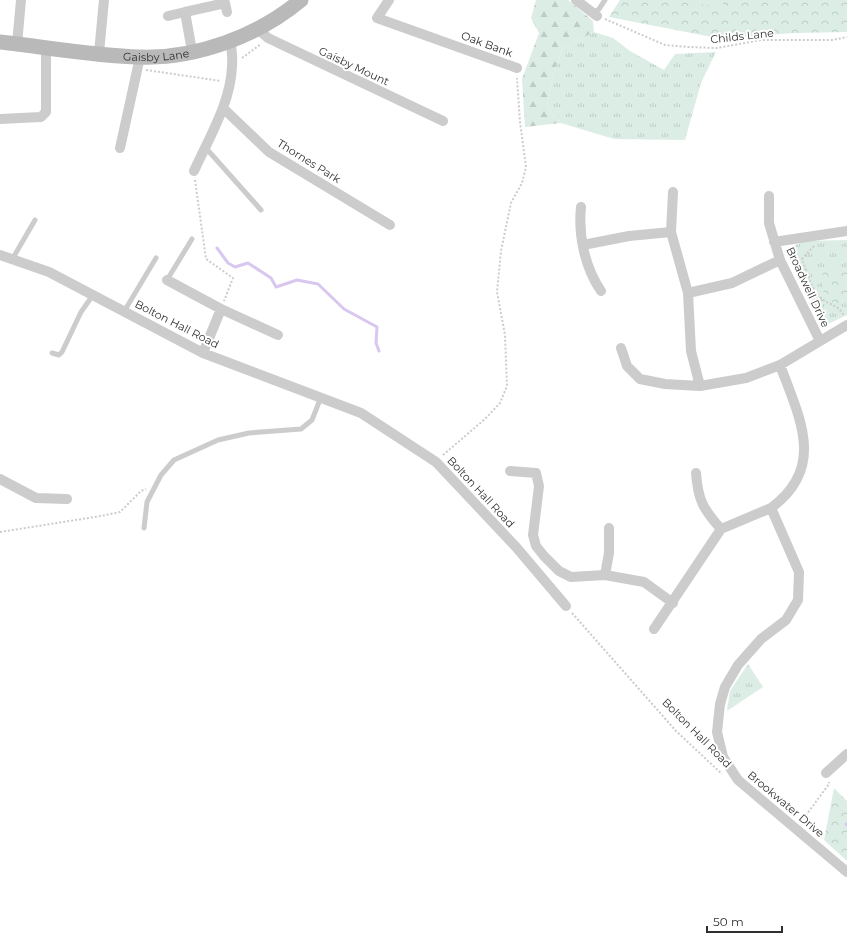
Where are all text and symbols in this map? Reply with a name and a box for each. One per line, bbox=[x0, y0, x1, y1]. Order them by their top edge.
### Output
street label: Childs Lane bbox=[709, 26, 775, 46]
street label: Oak Bank bbox=[459, 28, 515, 60]
street label: Gaisby Mount bbox=[317, 44, 392, 89]
street label: Gaisby Lane bbox=[123, 46, 191, 64]
street label: Thornes Park bbox=[275, 136, 344, 186]
street label: Broadwell Drive bbox=[783, 245, 833, 330]
street label: Bolton Hall Road bbox=[133, 297, 221, 351]
street label: Bolton Hall Road bbox=[444, 453, 518, 531]
street label: Bolton Hall Road bbox=[659, 695, 735, 771]
street label: Brookwater Drive bbox=[745, 768, 827, 840]
scale bar bbox=[707, 908, 782, 934]
text: 50 m bbox=[713, 914, 744, 929]

